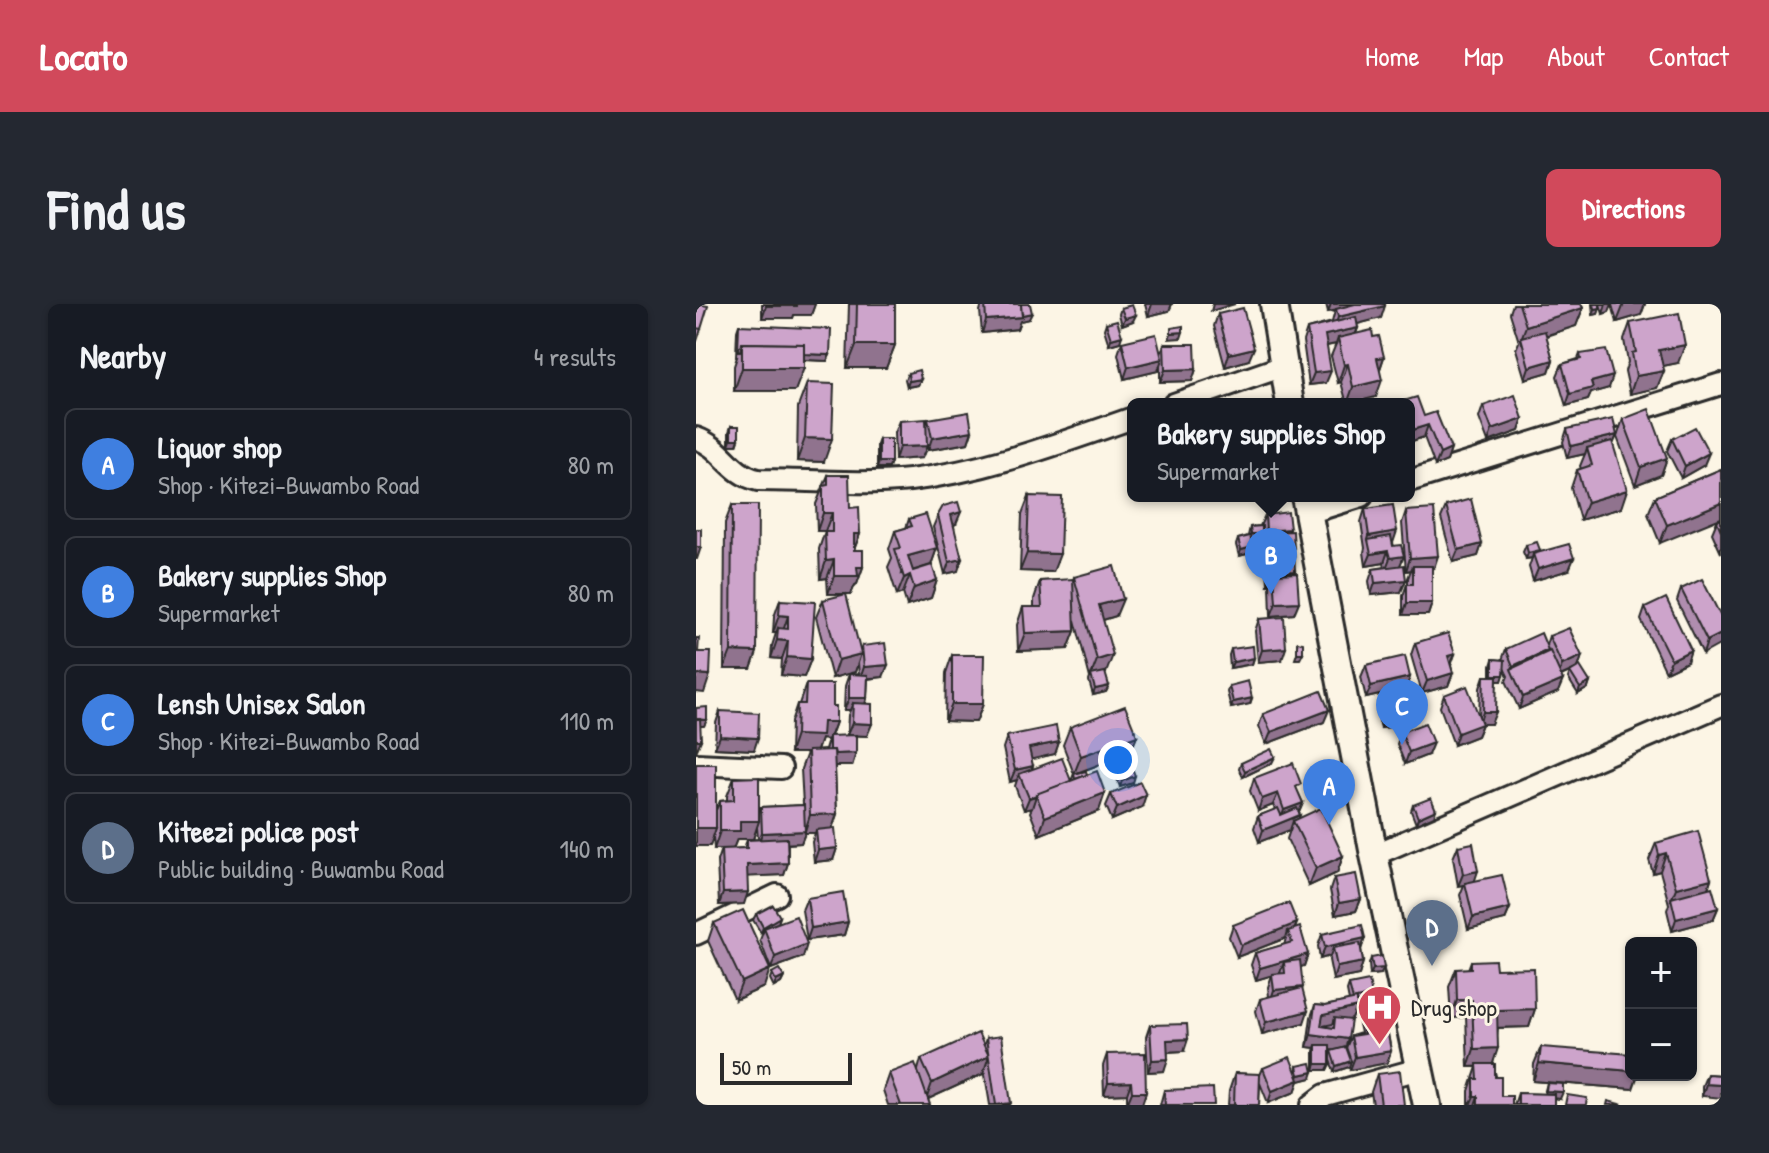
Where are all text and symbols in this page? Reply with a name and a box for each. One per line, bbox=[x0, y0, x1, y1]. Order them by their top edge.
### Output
text: Locato bbox=[40, 30, 127, 82]
text: Home bbox=[1365, 37, 1420, 75]
text: Map bbox=[1464, 37, 1503, 75]
text: About bbox=[1547, 37, 1605, 75]
text: Contact bbox=[1649, 37, 1729, 75]
button: Directions bbox=[1546, 169, 1721, 247]
text: Find us bbox=[48, 171, 186, 246]
text: Nearby bbox=[80, 333, 166, 379]
text: 4 results bbox=[534, 339, 616, 374]
popup bbox=[1127, 398, 1415, 502]
text: Bakery supplies Shop bbox=[1157, 413, 1385, 453]
text: Liquor shop bbox=[158, 427, 281, 467]
text: A bbox=[102, 447, 114, 482]
text: 80 m bbox=[567, 447, 614, 482]
text: Supermarket bbox=[1157, 453, 1279, 488]
text: Shop · Kitezi-Buwambo Road bbox=[158, 467, 419, 502]
pin: B bbox=[1245, 528, 1297, 594]
text: Bakery supplies Shop bbox=[158, 555, 386, 595]
text: B bbox=[101, 575, 115, 610]
text: 80 m bbox=[567, 575, 614, 610]
text: Supermarket bbox=[158, 595, 280, 630]
pin: C bbox=[1376, 679, 1428, 745]
text: Lensh Unisex Salon bbox=[158, 683, 365, 723]
text: C bbox=[101, 703, 115, 738]
text: 110 m bbox=[560, 703, 614, 738]
text: Shop · Kitezi-Buwambo Road bbox=[158, 723, 419, 758]
your location bbox=[1098, 740, 1138, 780]
pin: A bbox=[1303, 759, 1355, 825]
text: Kiteezi police post bbox=[158, 811, 358, 851]
text: D bbox=[102, 831, 114, 866]
text: 140 m bbox=[560, 831, 614, 866]
text: Public building · Buwambu Road bbox=[158, 851, 444, 886]
pin: D bbox=[1406, 900, 1458, 966]
map controls bbox=[1625, 937, 1697, 1081]
button: + bbox=[1625, 937, 1697, 1009]
hospital icon: Drug shop bbox=[1356, 984, 1404, 1047]
place label: Drug shop bbox=[1411, 991, 1497, 1023]
button: − bbox=[1625, 1009, 1697, 1081]
scale bar bbox=[720, 1049, 852, 1085]
text: 50 m bbox=[732, 1052, 771, 1082]

